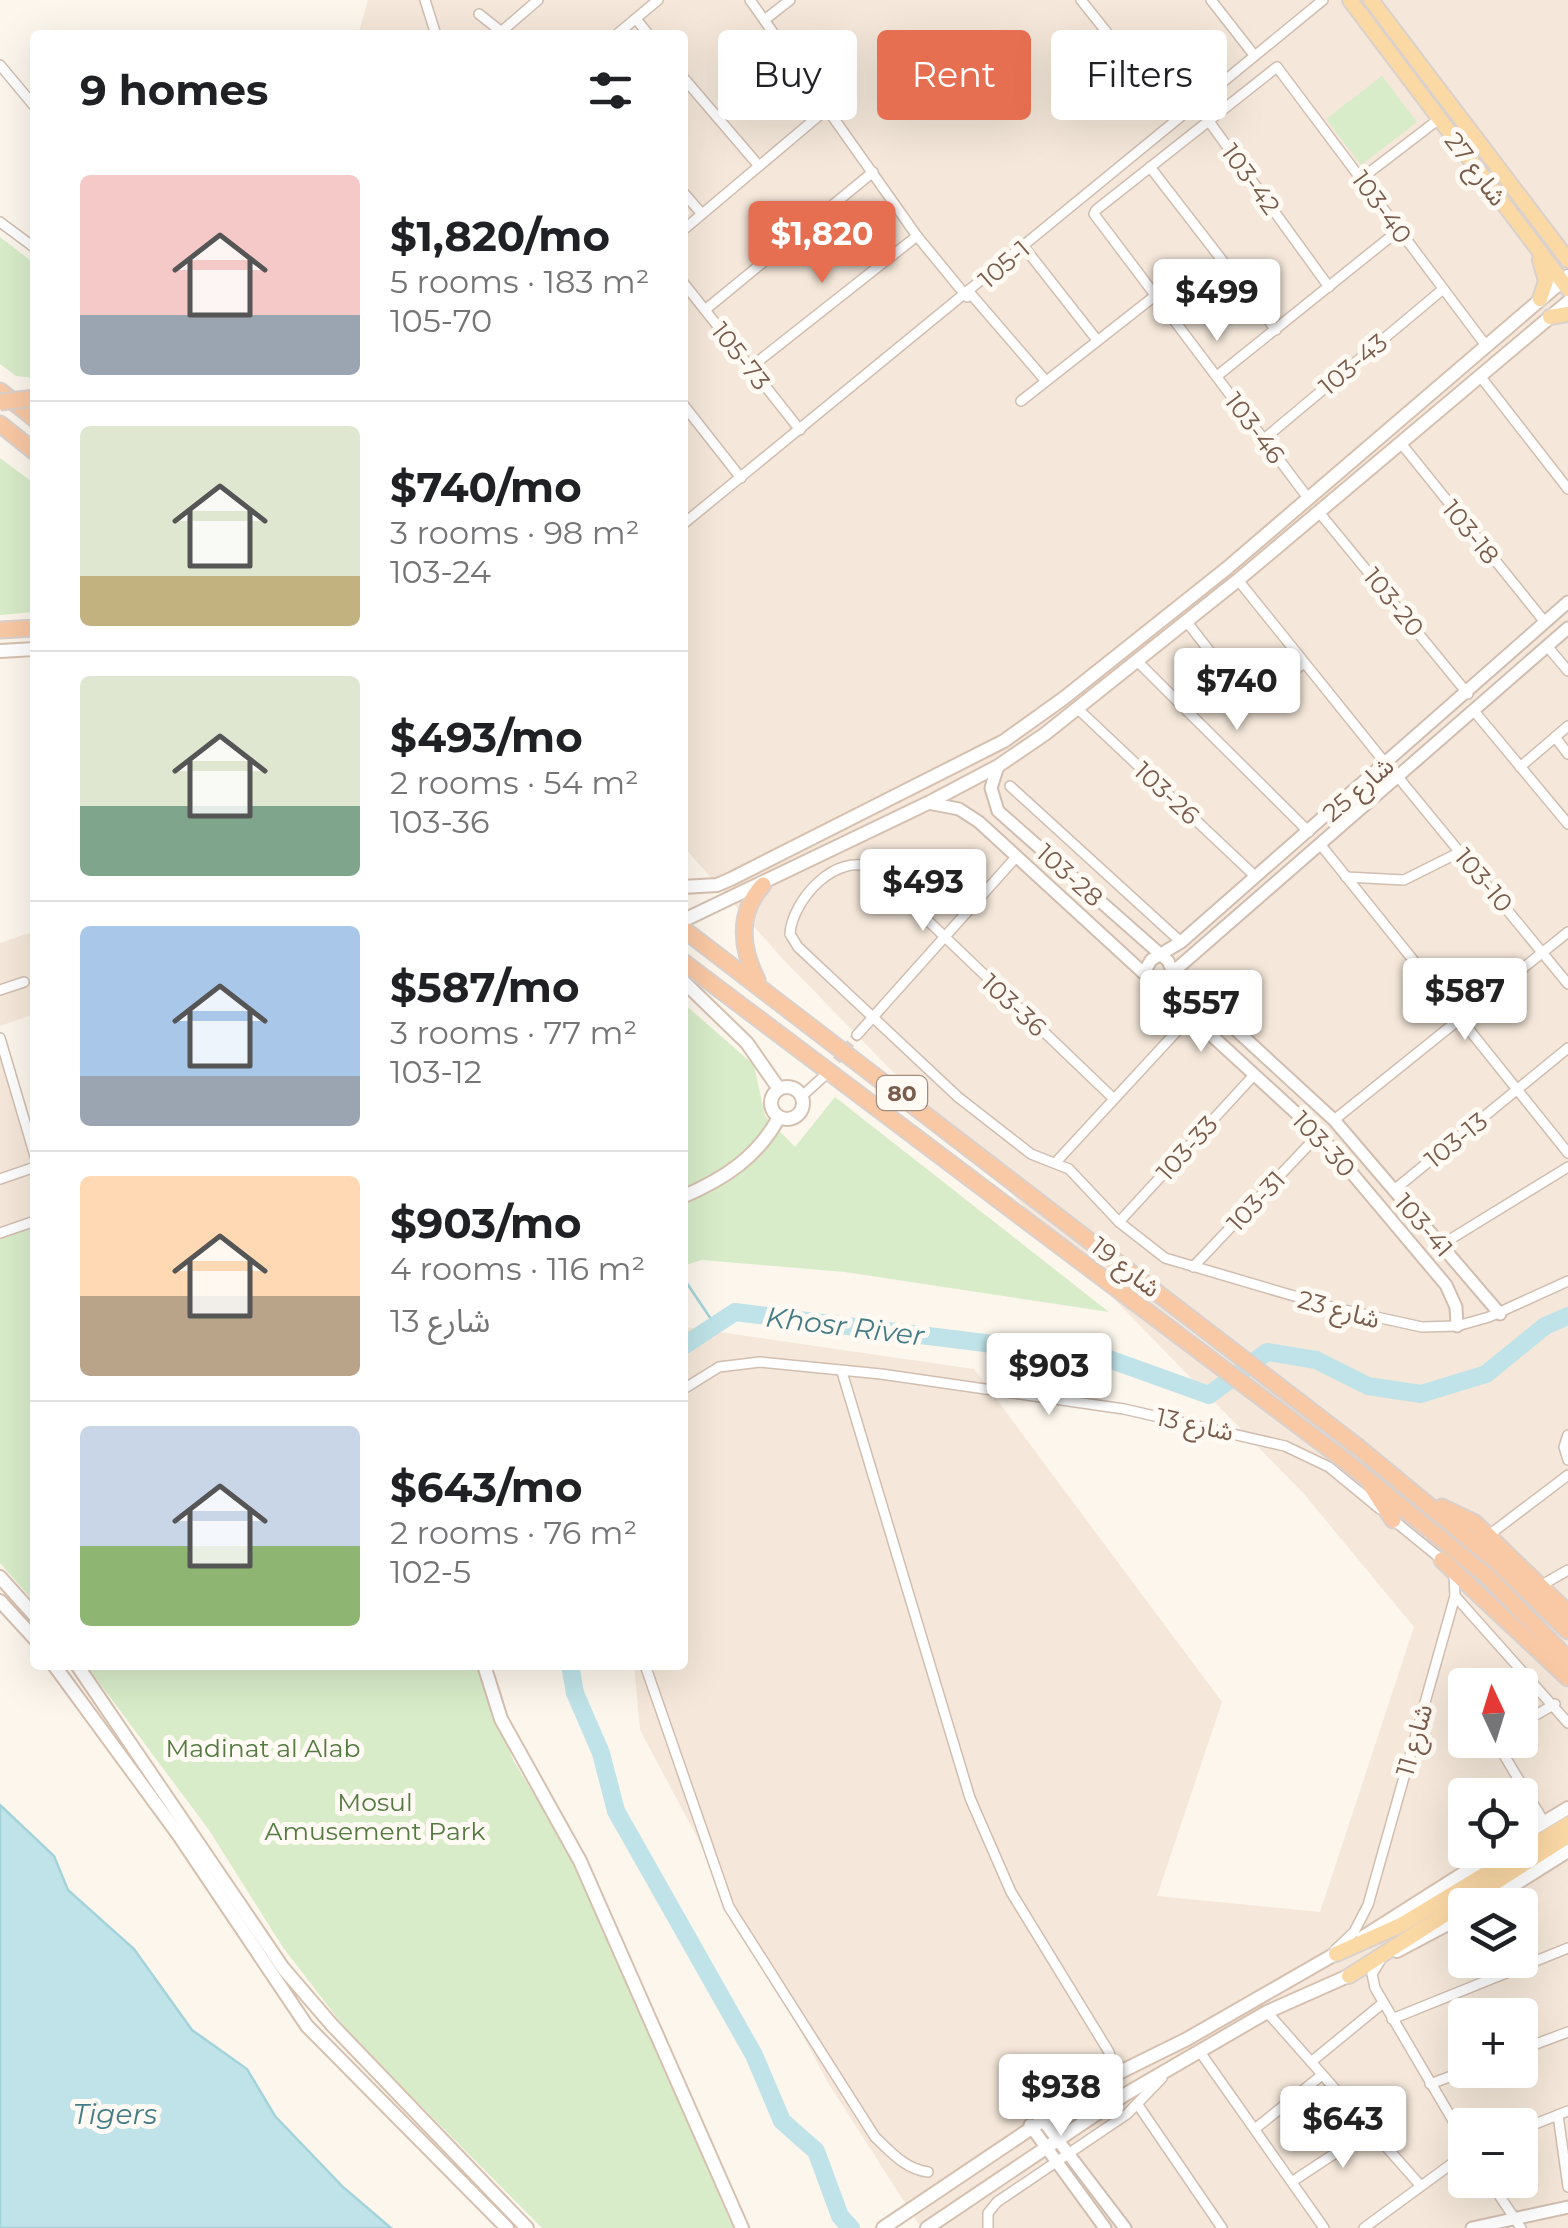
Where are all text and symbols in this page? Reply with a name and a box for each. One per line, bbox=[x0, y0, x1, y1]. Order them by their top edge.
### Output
chip: Buy bbox=[718, 30, 857, 120]
chip: Rent bbox=[877, 30, 1031, 120]
chip: Filters bbox=[1051, 30, 1227, 120]
icon: filters bbox=[583, 63, 638, 118]
text: 9 homes bbox=[80, 64, 268, 116]
street label: شارع 27 bbox=[1436, 126, 1513, 214]
street label: 103-42 bbox=[1215, 138, 1287, 220]
street label: 103-40 bbox=[1346, 165, 1418, 249]
pin: $1,820 bbox=[741, 201, 903, 286]
text: $1,820/mo bbox=[390, 210, 610, 262]
text: $1,820 bbox=[770, 214, 874, 253]
icon: home bbox=[160, 215, 280, 335]
street label: 105-1 bbox=[972, 234, 1036, 294]
pin: $499 bbox=[1158, 259, 1276, 344]
text: 5 rooms · 183 m² bbox=[390, 262, 650, 301]
text: $499 bbox=[1175, 272, 1259, 311]
text: 105-70 bbox=[390, 301, 492, 340]
street label: 105-73 bbox=[705, 316, 777, 396]
street label: 103-43 bbox=[1313, 327, 1393, 401]
street label: 103-46 bbox=[1219, 387, 1291, 469]
text: $740/mo bbox=[390, 461, 582, 513]
icon: home bbox=[160, 466, 280, 586]
street label: 103-18 bbox=[1436, 494, 1506, 570]
text: 3 rooms · 98 m² bbox=[390, 513, 639, 552]
text: 103-24 bbox=[390, 552, 491, 591]
street label: 103-20 bbox=[1357, 562, 1431, 642]
pin: $740 bbox=[1178, 648, 1296, 733]
text: $740 bbox=[1196, 661, 1278, 700]
text: $493/mo bbox=[390, 711, 583, 763]
icon: home bbox=[160, 716, 280, 836]
street label: شارع 25 bbox=[1317, 750, 1402, 831]
street label: 103-26 bbox=[1128, 755, 1206, 831]
text: 2 rooms · 54 m² bbox=[390, 763, 639, 802]
text: 103-36 bbox=[390, 802, 490, 841]
street label: 103-28 bbox=[1031, 837, 1109, 913]
street label: 103-10 bbox=[1449, 842, 1519, 918]
pin: $493 bbox=[864, 849, 982, 934]
text: $493 bbox=[882, 862, 964, 901]
pin: $587 bbox=[1406, 958, 1524, 1043]
text: $587/mo bbox=[390, 961, 579, 1013]
icon: home bbox=[160, 966, 280, 1086]
street label: 103-36 bbox=[975, 967, 1053, 1043]
pin: $557 bbox=[1142, 970, 1260, 1055]
text: $587 bbox=[1425, 971, 1505, 1010]
text: $557 bbox=[1162, 983, 1240, 1022]
text: 3 rooms · 77 m² bbox=[390, 1013, 637, 1052]
text: 103-12 bbox=[390, 1052, 482, 1091]
road number: 80 bbox=[877, 1076, 927, 1110]
street label: 103-30 bbox=[1286, 1105, 1362, 1183]
street label: 103-13 bbox=[1419, 1106, 1493, 1174]
street label: 103-33 bbox=[1150, 1110, 1224, 1186]
street label: 103-31 bbox=[1221, 1165, 1291, 1237]
street label: 103-41 bbox=[1388, 1187, 1460, 1263]
text: $903/mo bbox=[390, 1197, 582, 1249]
icon: home bbox=[160, 1216, 280, 1336]
street label: شارع 19 bbox=[1083, 1231, 1167, 1306]
text: 4 rooms · 116 m² bbox=[390, 1249, 645, 1288]
street label: شارع 23 bbox=[1294, 1284, 1383, 1338]
water label: Khosr River bbox=[764, 1299, 927, 1353]
text: شارع 13 bbox=[390, 1301, 490, 1340]
pin: $903 bbox=[990, 1333, 1108, 1418]
text: $903 bbox=[1009, 1346, 1089, 1385]
street label: شارع 13 bbox=[1153, 1401, 1236, 1451]
text: $643/mo bbox=[390, 1461, 583, 1513]
icon: home bbox=[160, 1466, 280, 1586]
text: 2 rooms · 76 m² bbox=[390, 1513, 637, 1552]
text: 102-5 bbox=[390, 1552, 471, 1591]
north arrow bbox=[1448, 1668, 1538, 1758]
map controls bbox=[1448, 1668, 1538, 2198]
street label: شارع 11 bbox=[1389, 1701, 1442, 1780]
park label: Madinat al Alab bbox=[165, 1733, 361, 1763]
button: locate bbox=[1448, 1778, 1538, 1868]
park label: Mosul Amusement Park bbox=[265, 1787, 485, 1846]
button: layers bbox=[1448, 1888, 1538, 1978]
button: + bbox=[1448, 1998, 1538, 2088]
pin: $938 bbox=[1002, 2054, 1120, 2139]
text: $938 bbox=[1021, 2067, 1101, 2106]
pin: $643 bbox=[1284, 2086, 1402, 2171]
water label: Tigers bbox=[73, 2097, 158, 2131]
text: $643 bbox=[1302, 2099, 1384, 2138]
button: − bbox=[1448, 2108, 1538, 2198]

